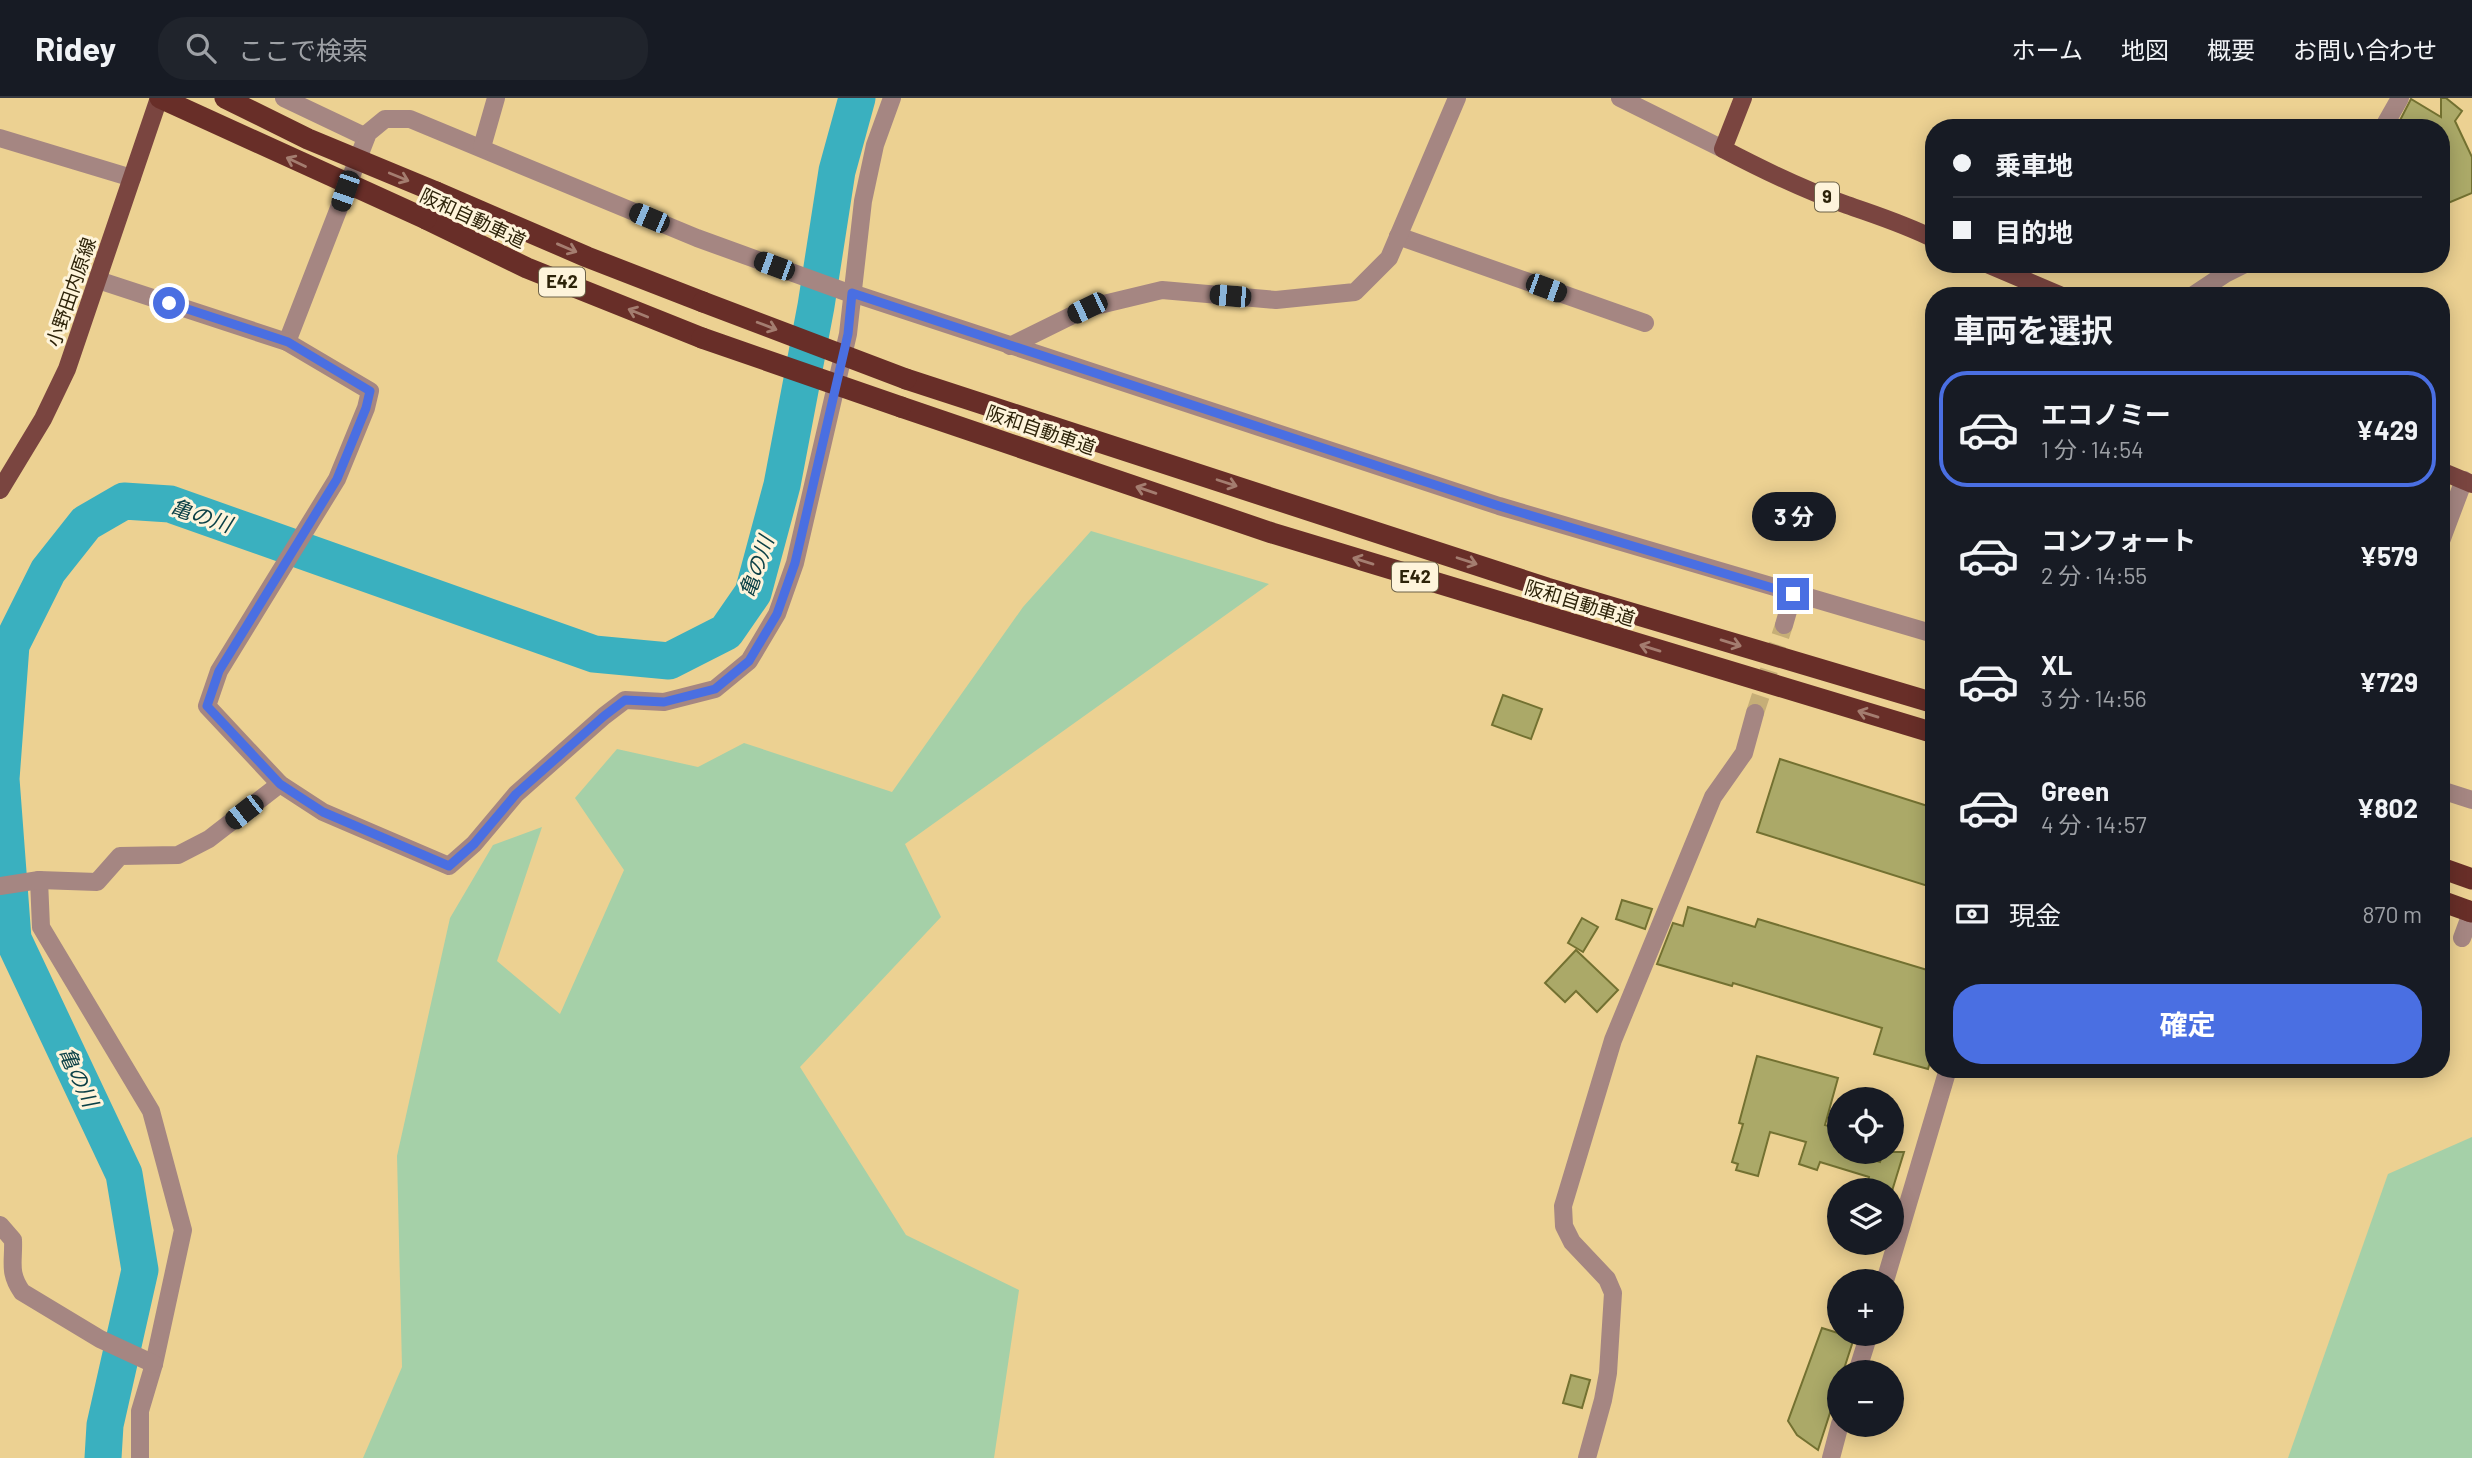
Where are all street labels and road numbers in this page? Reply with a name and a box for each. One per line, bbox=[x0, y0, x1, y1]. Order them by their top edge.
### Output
road number: 9 bbox=[1815, 182, 1839, 212]
street label: 阪和自動車道 bbox=[417, 183, 530, 252]
street label: 小野田内原線 bbox=[41, 234, 100, 349]
road number: E42 bbox=[539, 267, 585, 296]
street label: 阪和自動車道 bbox=[984, 400, 1099, 459]
road number: E42 bbox=[1392, 562, 1438, 592]
street label: 阪和自動車道 bbox=[1522, 575, 1638, 630]

